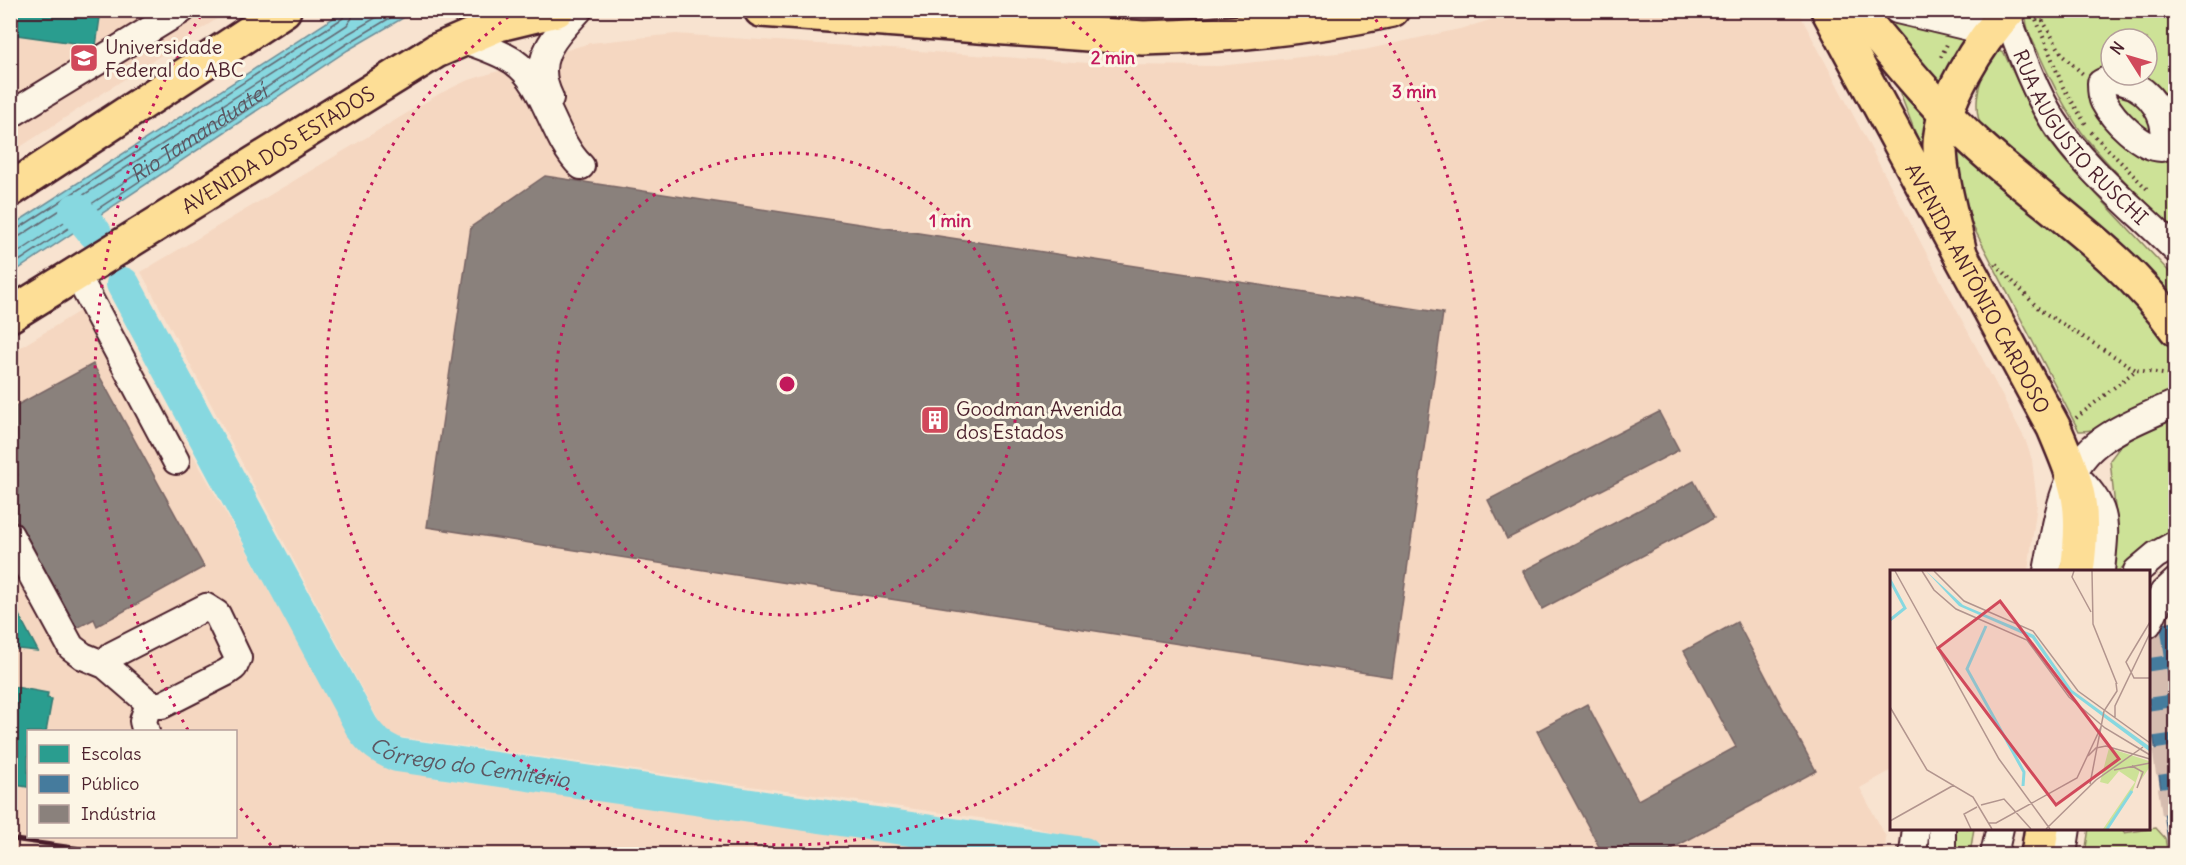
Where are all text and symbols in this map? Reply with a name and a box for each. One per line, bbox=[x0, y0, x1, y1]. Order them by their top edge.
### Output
north arrow bbox=[2099, 27, 2159, 87]
place label: Universidade Federal do ABC bbox=[105, 34, 244, 82]
text: N bbox=[2106, 38, 2128, 58]
school or university icon: Universidade Federal do ABC bbox=[68, 42, 100, 74]
text: 2 min bbox=[1091, 46, 1136, 69]
street label: RUA AUGUSTO RUSCHI bbox=[2009, 46, 2154, 230]
water label: Rio Tamanduateí bbox=[125, 76, 274, 188]
street label: AVENIDA DOS ESTADOS bbox=[177, 80, 379, 218]
text: 3 min bbox=[1392, 80, 1437, 103]
street label: AVENIDA ANTÔNIO CARDOSO bbox=[1901, 159, 2056, 417]
text: 1 min bbox=[929, 209, 971, 232]
centre of rings bbox=[777, 374, 797, 394]
place label: Goodman Avenida dos Estados bbox=[956, 396, 1122, 444]
building icon: Goodman Avenida dos Estados bbox=[919, 404, 951, 436]
inset map bbox=[1890, 570, 2150, 829]
legend bbox=[27, 730, 237, 838]
water label: Córrego do Cemitério bbox=[365, 730, 572, 793]
text: Escolas bbox=[81, 742, 141, 765]
text: Público bbox=[81, 772, 139, 795]
text: Indústria bbox=[81, 802, 156, 825]

